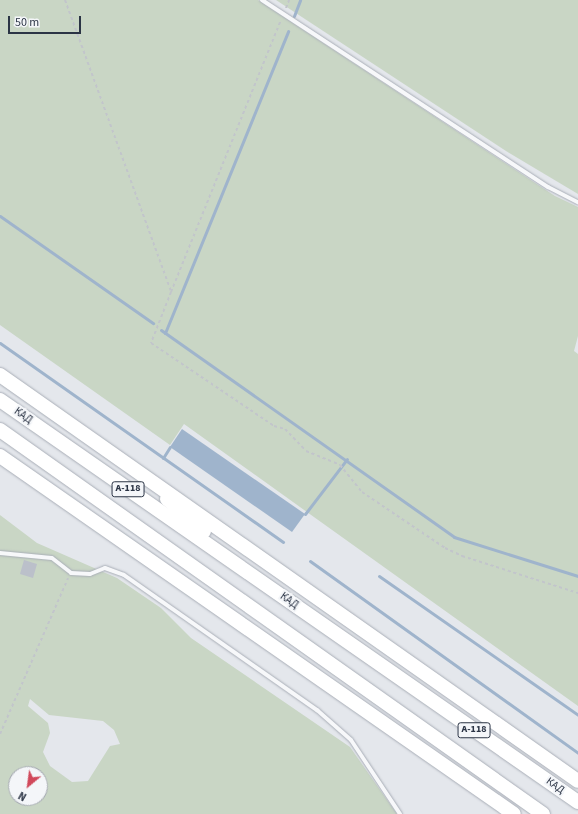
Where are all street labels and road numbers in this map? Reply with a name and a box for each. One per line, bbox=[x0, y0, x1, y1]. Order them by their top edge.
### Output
street label: КАД bbox=[11, 405, 35, 427]
road number: А-118 bbox=[111, 481, 145, 497]
street label: КАД bbox=[277, 590, 301, 612]
road number: А-118 bbox=[457, 722, 491, 738]
street label: КАД bbox=[543, 775, 567, 797]

